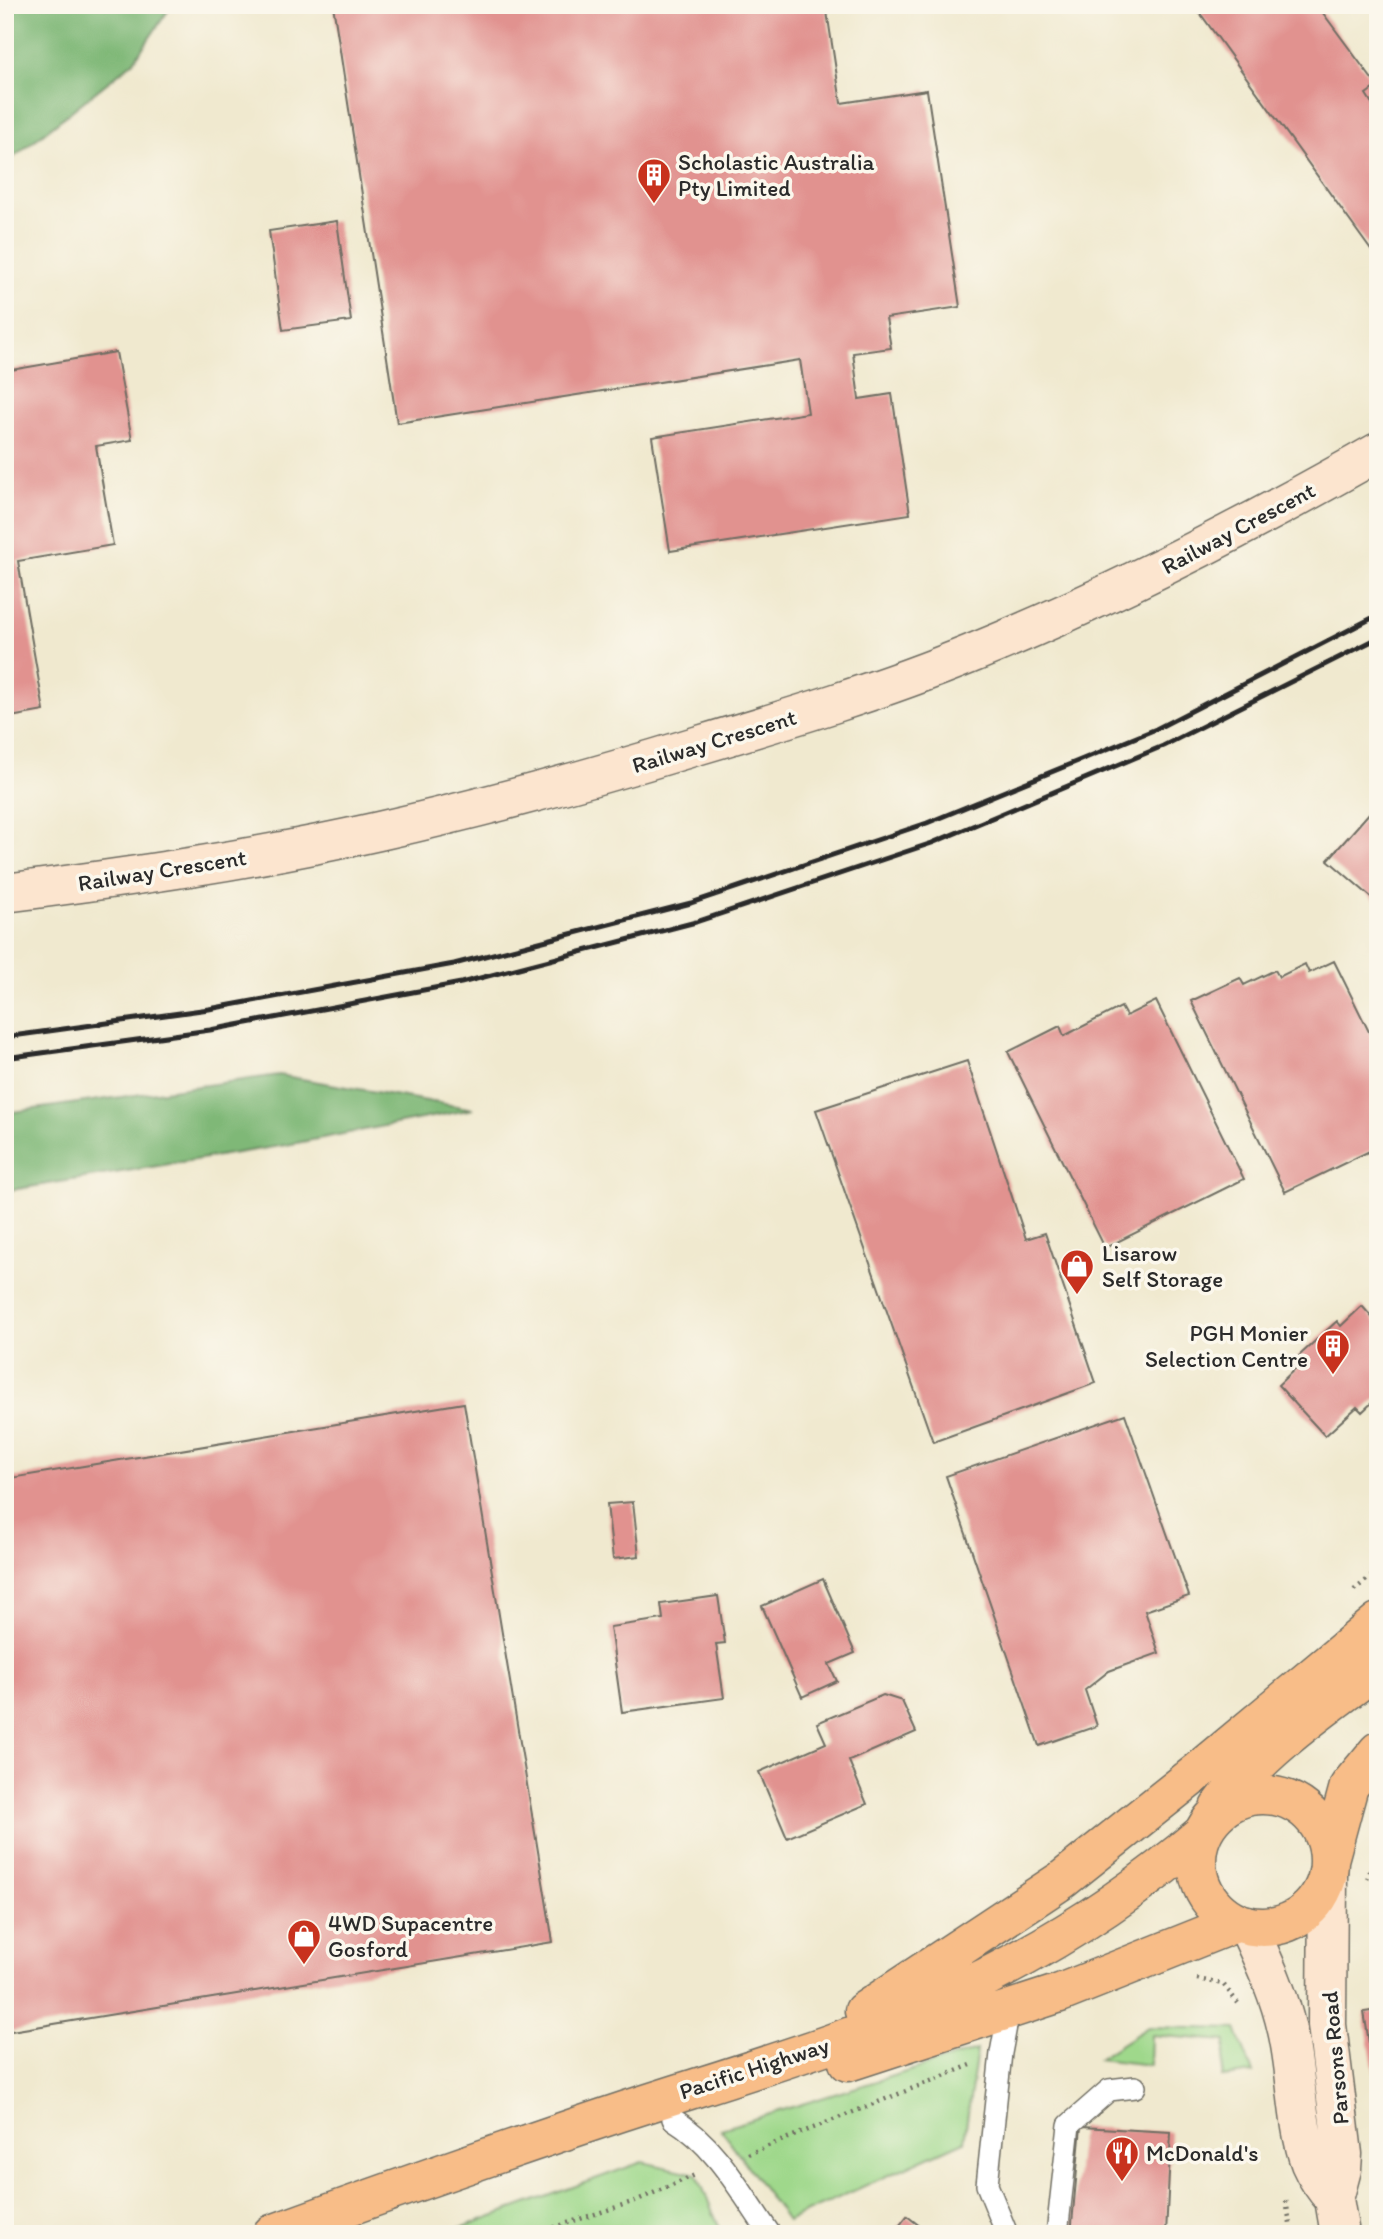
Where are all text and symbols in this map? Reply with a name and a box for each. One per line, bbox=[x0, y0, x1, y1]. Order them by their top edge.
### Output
place label: Scholastic Australia Pty Limited bbox=[678, 148, 875, 202]
building icon: Scholastic Australia Pty Limited bbox=[635, 156, 673, 205]
street label: Railway Crescent bbox=[1156, 476, 1320, 580]
street label: Railway Crescent bbox=[629, 703, 800, 779]
street label: Railway Crescent bbox=[76, 843, 249, 897]
place label: Lisarow Self Storage bbox=[1102, 1239, 1223, 1293]
shop icon: Lisarow Self Storage bbox=[1058, 1247, 1096, 1296]
place label: PGH Monier Selection Centre bbox=[1145, 1319, 1308, 1373]
building icon: PGH Monier Selection Centre bbox=[1314, 1327, 1352, 1376]
place label: 4WD Supacentre Gosford bbox=[328, 1909, 493, 1963]
shop icon: 4WD Supacentre Gosford bbox=[285, 1917, 323, 1966]
street label: Parsons Road bbox=[1315, 1990, 1355, 2126]
street label: Pacific Highway bbox=[676, 2031, 833, 2105]
restaurant icon: McDonald's bbox=[1103, 2134, 1141, 2183]
place label: McDonald's bbox=[1146, 2139, 1259, 2167]

